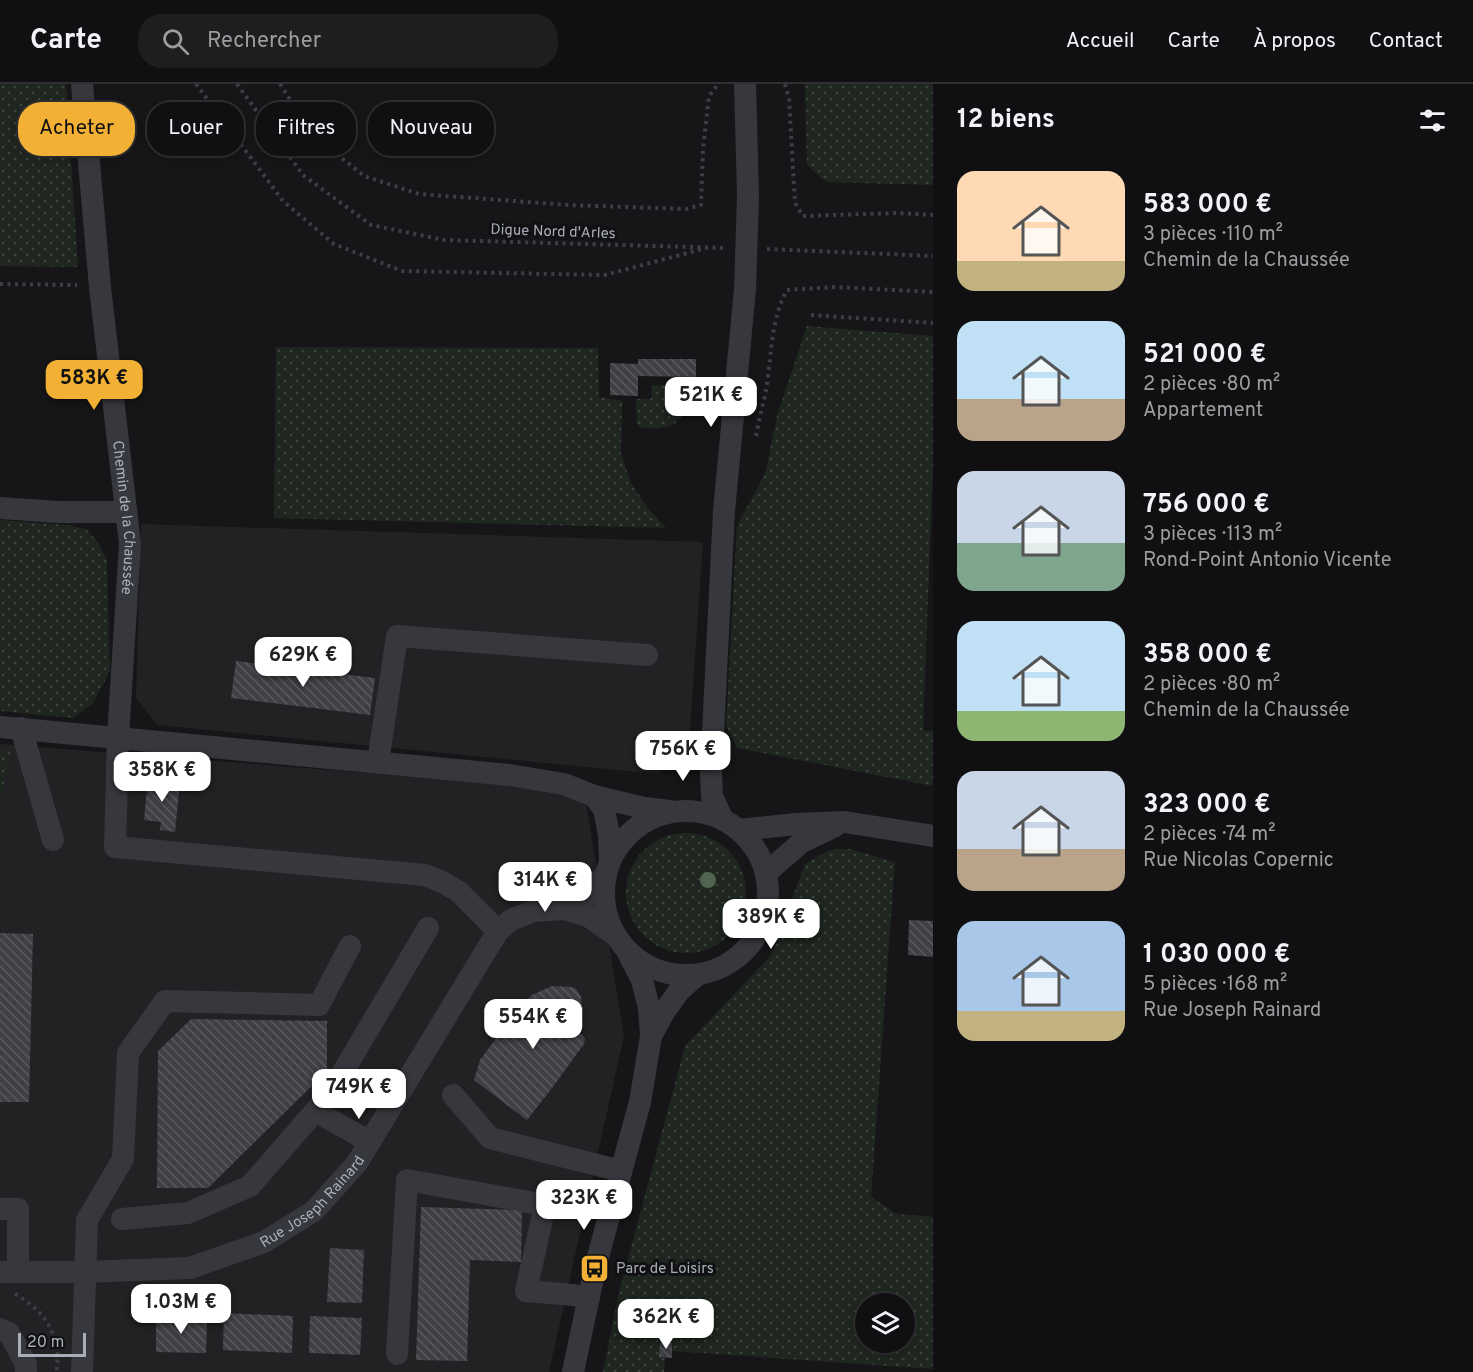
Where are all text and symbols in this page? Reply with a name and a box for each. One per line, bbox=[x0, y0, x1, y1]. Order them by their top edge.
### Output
search box bbox=[138, 14, 558, 68]
text: Carte bbox=[30, 23, 102, 59]
icon: search bbox=[159, 25, 192, 58]
text: Rechercher bbox=[207, 28, 321, 55]
text: Accueil bbox=[1066, 28, 1135, 55]
text: Carte bbox=[1168, 28, 1220, 55]
text: À propos bbox=[1253, 28, 1336, 55]
text: Contact bbox=[1369, 28, 1443, 55]
chip: Acheter bbox=[18, 102, 135, 156]
chip: Louer bbox=[147, 102, 244, 156]
chip: Filtres bbox=[256, 102, 356, 156]
chip: Nouveau bbox=[368, 102, 494, 156]
text: 12 biens bbox=[957, 104, 1055, 137]
icon: filters bbox=[1416, 104, 1449, 137]
text: 583 000 € bbox=[1143, 189, 1272, 222]
icon: home bbox=[1005, 195, 1077, 267]
street label: Digue Nord d'Arles bbox=[490, 221, 616, 244]
text: 3 pièces · 110 m² bbox=[1143, 222, 1283, 248]
text: Chemin de la Chaussée bbox=[1143, 248, 1350, 274]
text: 521 000 € bbox=[1143, 339, 1266, 372]
icon: home bbox=[1005, 345, 1077, 417]
pin: 583K € bbox=[45, 360, 143, 411]
text: 583K € bbox=[60, 366, 128, 392]
text: 2 pièces · 80 m² bbox=[1143, 372, 1280, 398]
pin: 521K € bbox=[662, 377, 760, 428]
text: 521K € bbox=[679, 383, 743, 409]
text: Appartement bbox=[1143, 398, 1263, 424]
street label: Chemin de la Chaussée bbox=[107, 440, 138, 595]
text: 756 000 € bbox=[1143, 489, 1270, 522]
icon: home bbox=[1005, 495, 1077, 567]
text: 3 pièces · 113 m² bbox=[1143, 522, 1282, 548]
text: Rond-Point Antonio Vicente bbox=[1143, 548, 1391, 574]
pin: 629K € bbox=[254, 637, 352, 688]
text: 358 000 € bbox=[1143, 639, 1272, 672]
text: 629K € bbox=[269, 643, 337, 669]
icon: home bbox=[1005, 645, 1077, 717]
text: 2 pièces · 80 m² bbox=[1143, 672, 1280, 698]
text: Chemin de la Chaussée bbox=[1143, 698, 1350, 724]
pin: 756K € bbox=[634, 731, 732, 782]
text: 756K € bbox=[649, 737, 717, 763]
pin: 358K € bbox=[113, 752, 211, 803]
text: 358K € bbox=[128, 758, 196, 784]
text: 323 000 € bbox=[1143, 789, 1271, 822]
icon: home bbox=[1005, 795, 1077, 867]
text: 2 pièces · 74 m² bbox=[1143, 822, 1276, 848]
text: Rue Nicolas Copernic bbox=[1143, 848, 1334, 874]
pin: 314K € bbox=[496, 862, 594, 913]
text: 314K € bbox=[513, 868, 577, 894]
pin: 389K € bbox=[722, 899, 820, 950]
text: 389K € bbox=[737, 905, 805, 931]
text: 1 030 000 € bbox=[1143, 939, 1290, 972]
icon: home bbox=[1005, 945, 1077, 1017]
text: 5 pièces · 168 m² bbox=[1143, 972, 1287, 998]
text: Rue Joseph Rainard bbox=[1143, 998, 1321, 1024]
pin: 554K € bbox=[484, 999, 582, 1050]
text: 554K € bbox=[498, 1005, 568, 1031]
pin: 749K € bbox=[310, 1069, 408, 1120]
text: 749K € bbox=[326, 1075, 392, 1101]
street label: Rue Joseph Rainard bbox=[257, 1153, 370, 1253]
pin: 323K € bbox=[535, 1180, 633, 1231]
text: 323K € bbox=[550, 1186, 618, 1212]
bus stop icon: Parc de Loisirs bbox=[579, 1252, 611, 1284]
place label: Parc de Loisirs bbox=[616, 1260, 714, 1279]
pin: 1.03M € bbox=[126, 1284, 236, 1335]
text: 1.03M € bbox=[145, 1290, 217, 1316]
map controls bbox=[855, 1293, 915, 1353]
button: layers bbox=[855, 1293, 915, 1353]
pin: 362K € bbox=[617, 1299, 715, 1350]
text: 362K € bbox=[632, 1305, 700, 1331]
scale bar bbox=[18, 1330, 86, 1358]
text: 20 m bbox=[27, 1333, 64, 1353]

